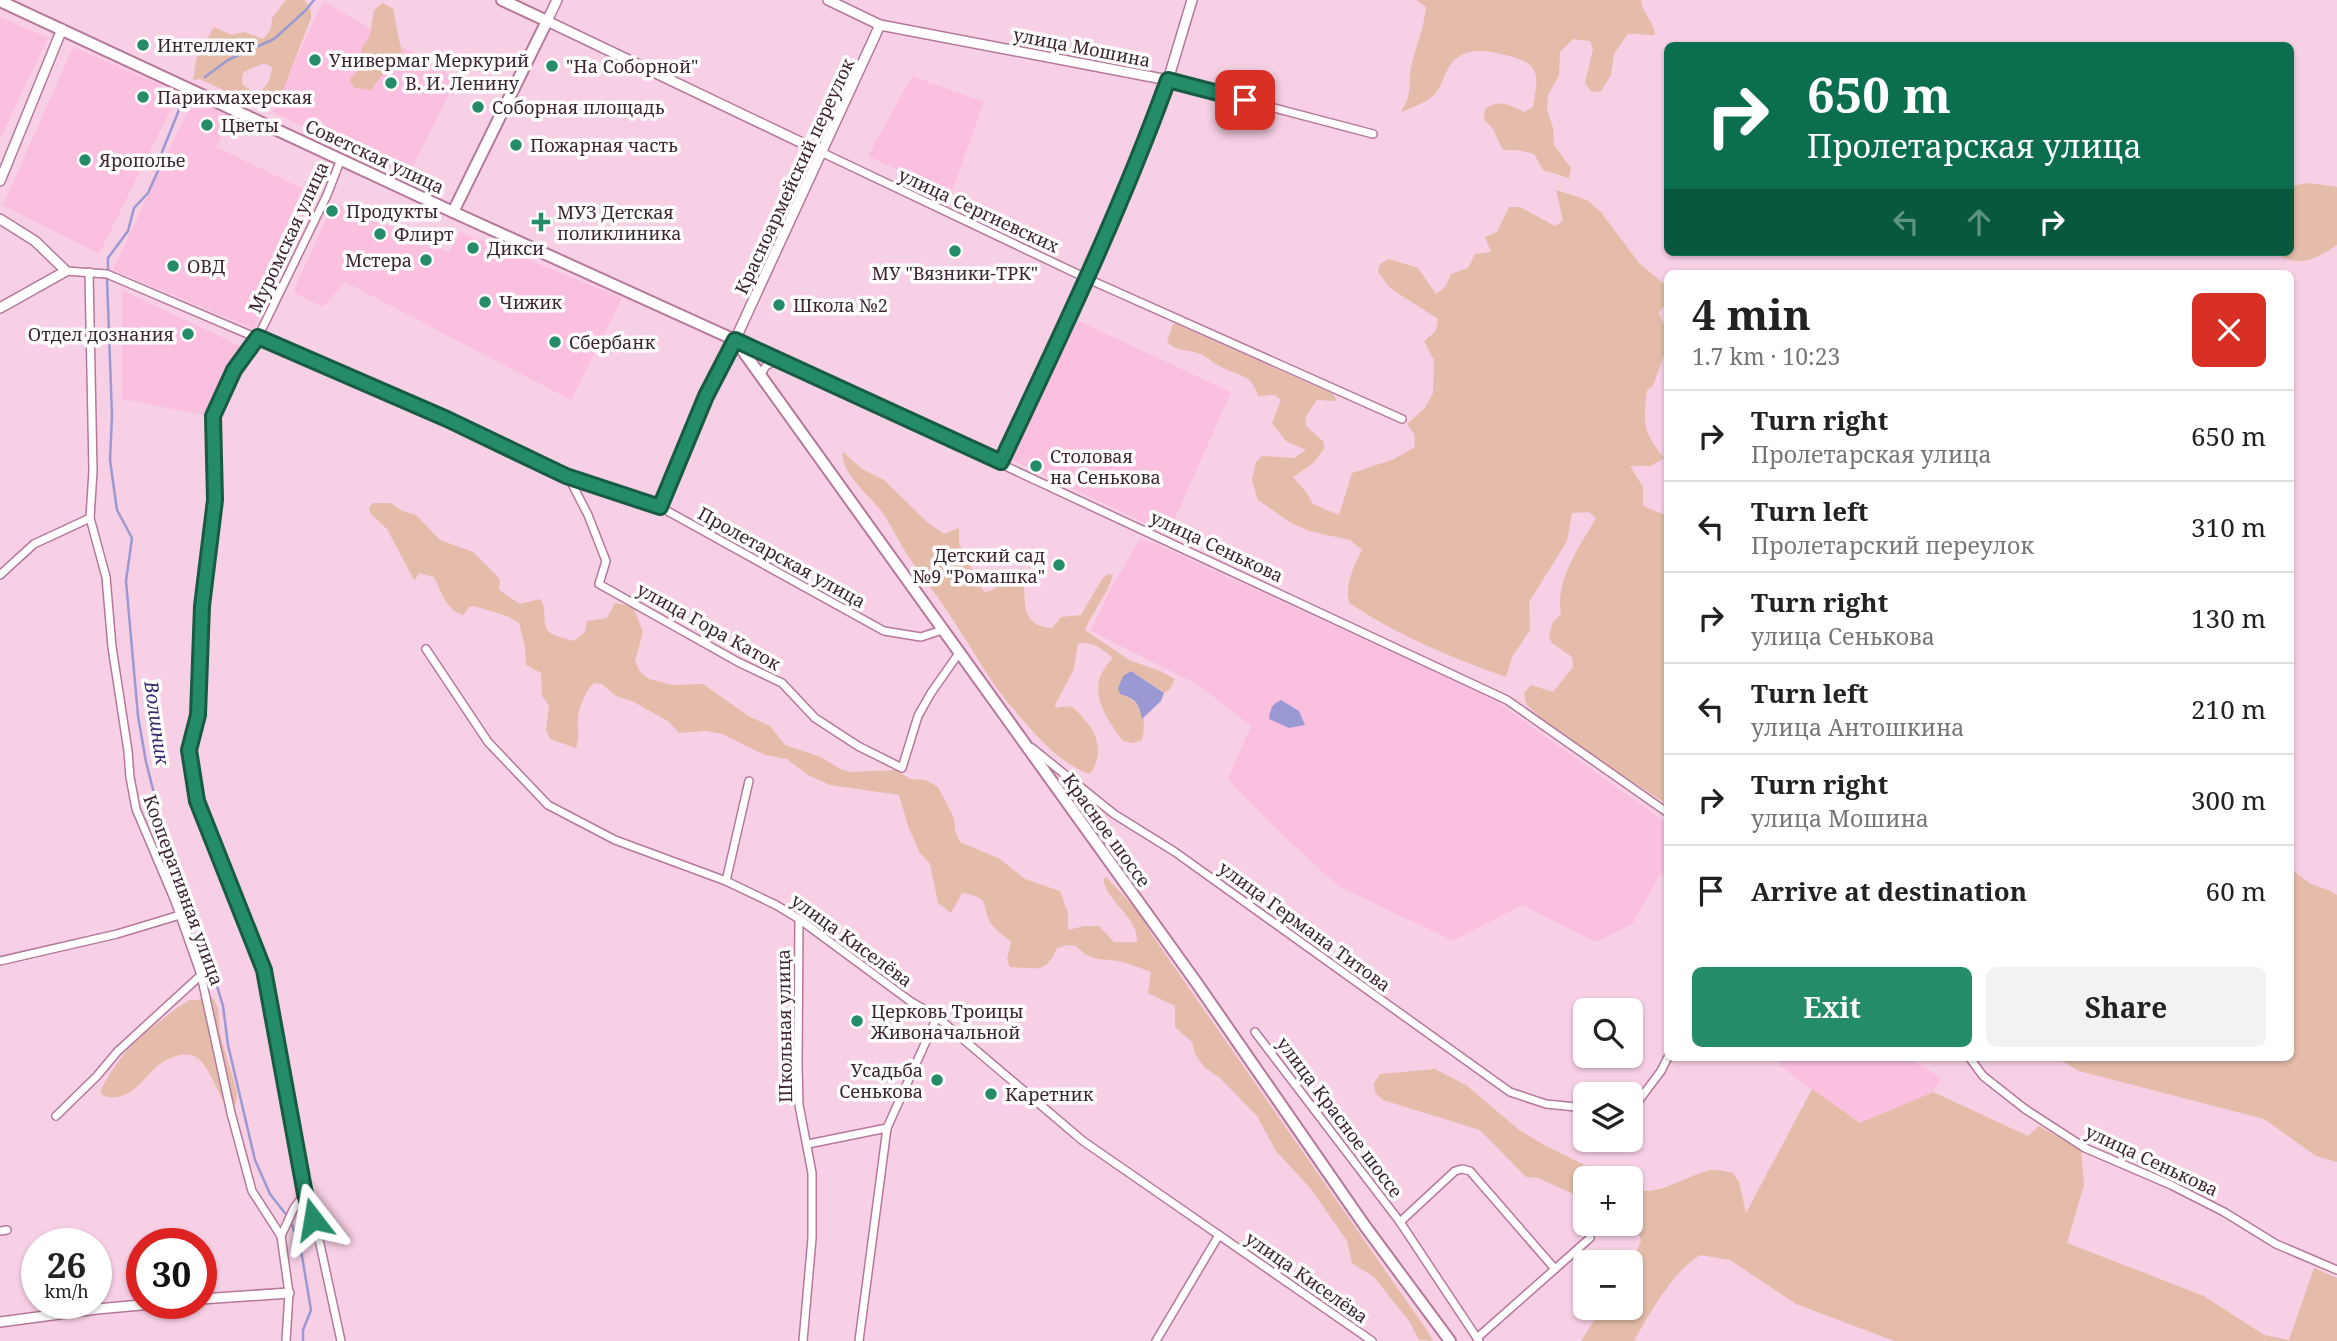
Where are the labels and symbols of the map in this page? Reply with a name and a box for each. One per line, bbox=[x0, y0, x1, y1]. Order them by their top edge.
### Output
street label: улица Мошина bbox=[1011, 22, 1153, 72]
place label: Интеллект bbox=[157, 33, 255, 57]
marker: Интеллект bbox=[135, 37, 151, 53]
place label: Универмаг Меркурий bbox=[329, 48, 529, 72]
marker: Универмаг Меркурий bbox=[307, 52, 323, 68]
place label: "На Соборной" bbox=[566, 54, 698, 78]
street label: Красноармейский переулок bbox=[729, 54, 859, 298]
marker: "На Соборной" bbox=[544, 58, 560, 74]
pin bbox=[1215, 70, 1275, 130]
place label: В. И. Ленину bbox=[405, 71, 520, 95]
marker: В. И. Ленину bbox=[383, 75, 399, 91]
place label: Парикмахерская bbox=[157, 85, 312, 109]
marker: Парикмахерская bbox=[135, 89, 151, 105]
place label: Соборная площадь bbox=[492, 95, 665, 119]
marker: Соборная площадь bbox=[470, 99, 486, 115]
place label: Цветы bbox=[221, 113, 279, 137]
street label: Советская улица bbox=[302, 113, 448, 199]
marker: Цветы bbox=[199, 117, 215, 133]
place label: Пожарная часть bbox=[530, 133, 678, 157]
marker: Пожарная часть bbox=[508, 137, 524, 153]
place label: Ярополье bbox=[98, 148, 185, 172]
marker: Ярополье bbox=[77, 152, 93, 168]
street label: Муромская улица bbox=[242, 157, 334, 317]
street label: улица Сергиевских bbox=[895, 162, 1064, 258]
place label: Продукты bbox=[346, 199, 439, 223]
place label: МУЗ Детская поликлиника bbox=[557, 200, 681, 245]
marker: Продукты bbox=[324, 203, 340, 219]
marker: МУЗ Детская поликлиника bbox=[531, 212, 551, 232]
place label: Флирт bbox=[394, 222, 454, 246]
marker: Флирт bbox=[372, 226, 388, 242]
place label: Дикси bbox=[487, 236, 544, 260]
marker: Дикси bbox=[465, 240, 481, 256]
marker: МУ "Вязники-ТРК" bbox=[947, 243, 963, 259]
place label: Мстера bbox=[345, 248, 412, 272]
marker: Мстера bbox=[418, 252, 434, 268]
place label: ОВД bbox=[187, 254, 225, 278]
marker: ОВД bbox=[165, 258, 181, 274]
place label: МУ "Вязники-ТРК" bbox=[872, 261, 1038, 285]
place label: Чижик bbox=[499, 290, 562, 314]
place label: Школа №2 bbox=[793, 293, 888, 317]
marker: Чижик bbox=[477, 294, 493, 310]
marker: Школа №2 bbox=[771, 297, 787, 313]
place label: Отдел дознания bbox=[28, 322, 174, 346]
marker: Отдел дознания bbox=[180, 326, 196, 342]
place label: Сбербанк bbox=[569, 330, 655, 354]
marker: Сбербанк bbox=[547, 334, 563, 350]
place label: Столовая на Сенькова bbox=[1050, 444, 1161, 489]
marker: Столовая на Сенькова bbox=[1028, 458, 1044, 474]
street label: Пролетарская улица bbox=[694, 501, 870, 613]
street label: улица Сенькова bbox=[1147, 505, 1287, 587]
place label: Детский сад №9 "Ромашка" bbox=[913, 543, 1045, 588]
marker: Детский сад №9 "Ромашка" bbox=[1051, 557, 1067, 573]
street label: улица Гора Каток bbox=[633, 577, 785, 676]
water label: Волшник bbox=[138, 678, 176, 768]
street label: Красное шоссе bbox=[1058, 768, 1156, 892]
street label: Кооперативная улица bbox=[138, 791, 230, 989]
street label: улица Германа Титова bbox=[1214, 855, 1396, 997]
street label: улица Киселёва bbox=[787, 888, 917, 992]
street label: Школьная улица bbox=[771, 949, 797, 1103]
place label: Церковь Троицы Живоначальной bbox=[870, 999, 1024, 1044]
marker: Церковь Троицы Живоначальной bbox=[849, 1013, 865, 1029]
street label: улица Красное шоссе bbox=[1272, 1032, 1408, 1202]
place label: Усадьба Сенькова bbox=[839, 1058, 923, 1103]
marker: Усадьба Сенькова bbox=[929, 1072, 945, 1088]
place label: Каретник bbox=[1005, 1082, 1094, 1106]
marker: Каретник bbox=[983, 1086, 999, 1102]
street label: улица Сенькова bbox=[2082, 1119, 2222, 1201]
position arrow bbox=[276, 1182, 350, 1256]
street label: улица Киселёва bbox=[1241, 1226, 1373, 1328]
speed limit sign: 30 bbox=[126, 1228, 217, 1319]

